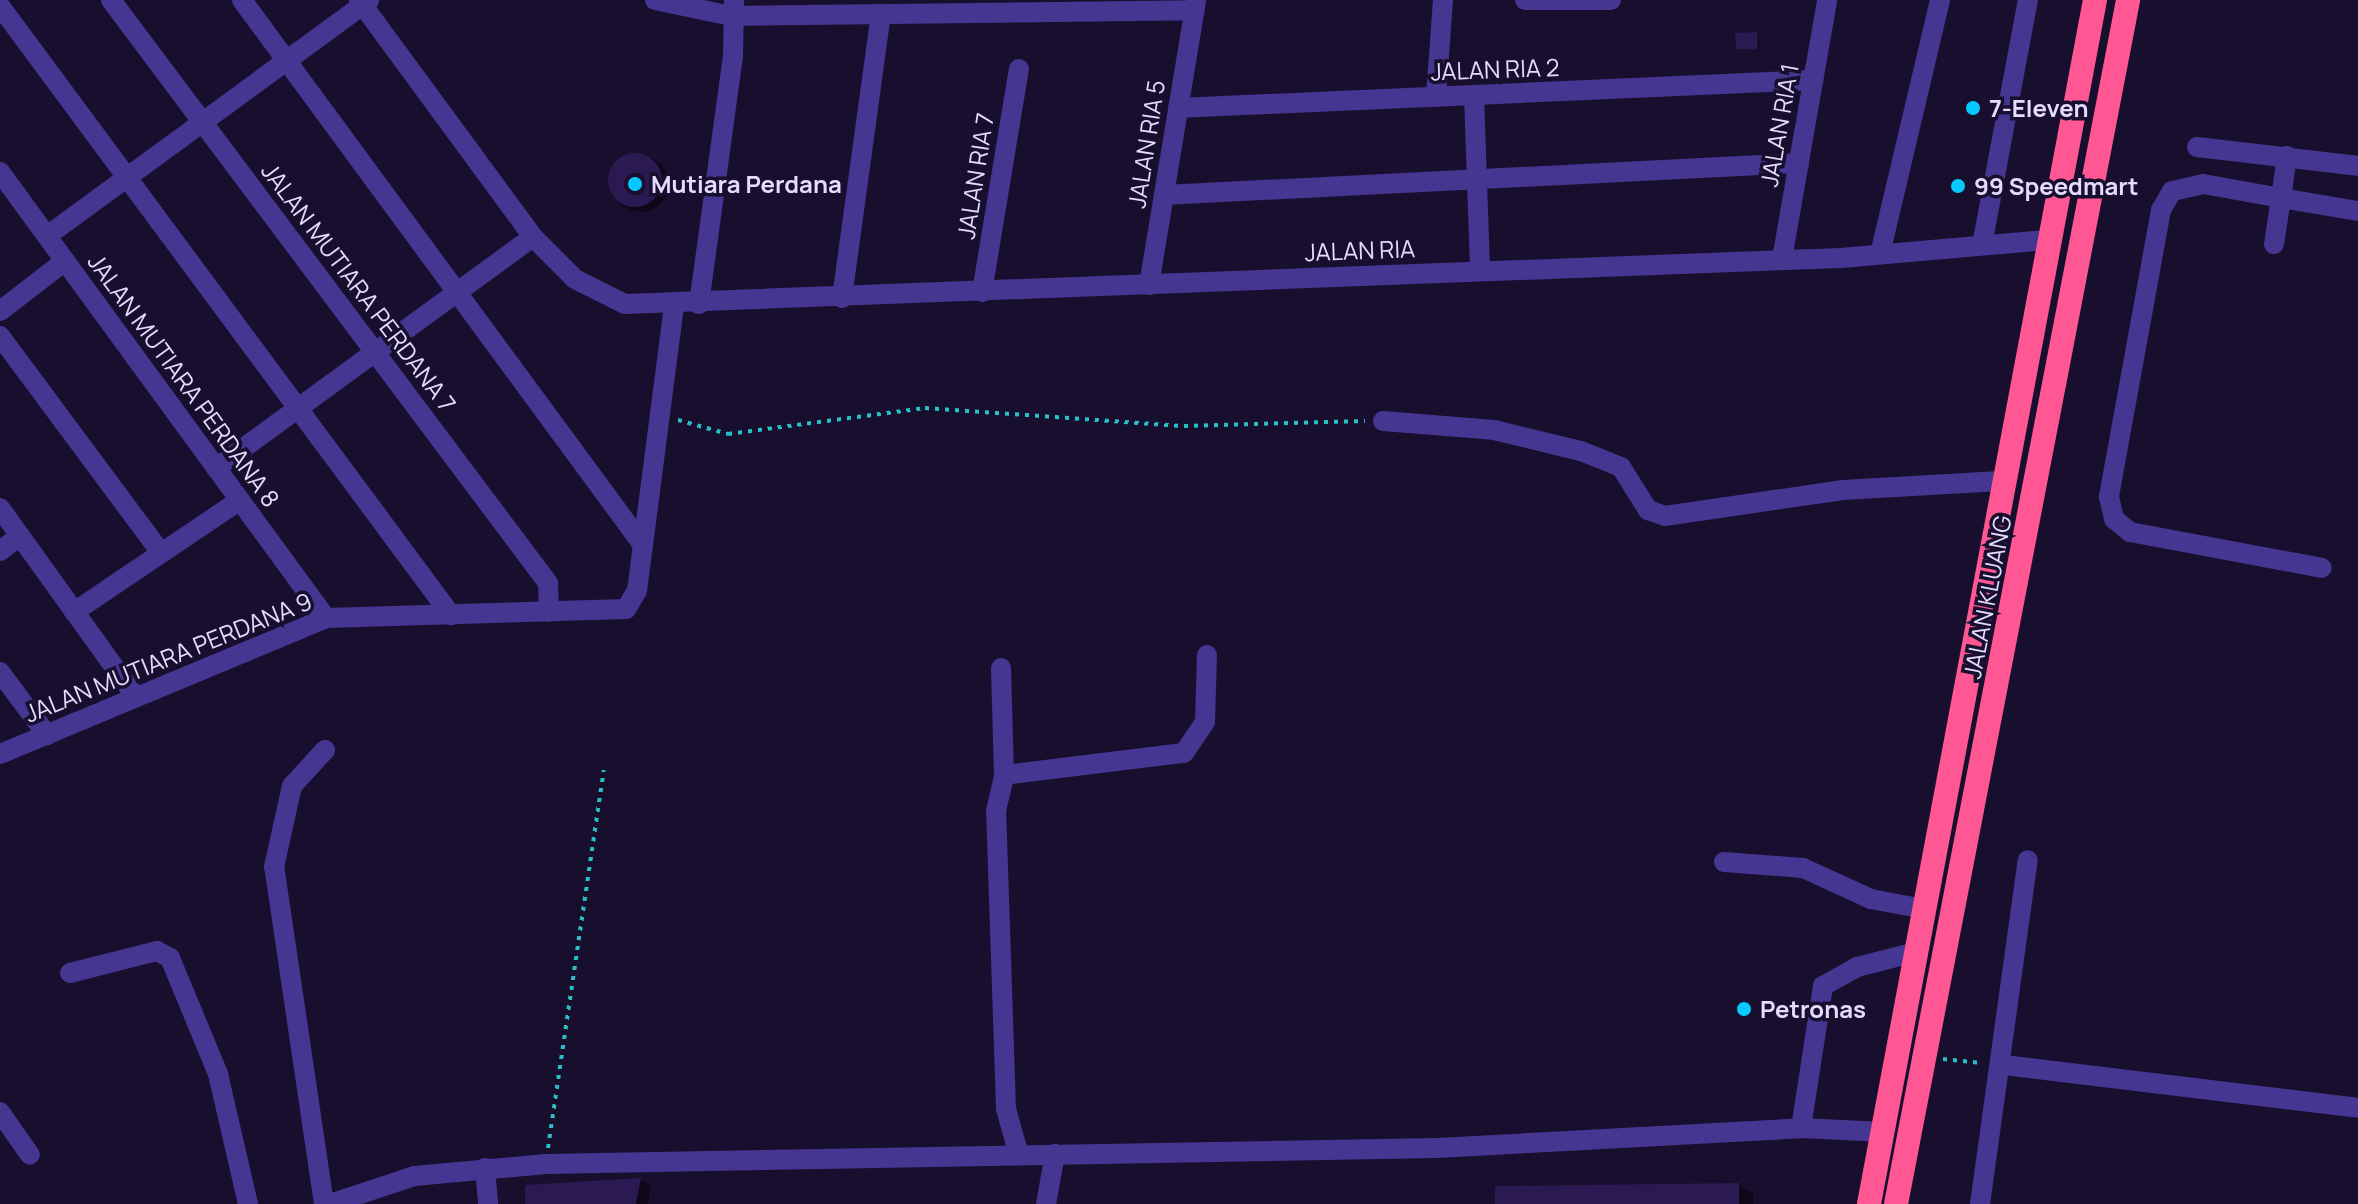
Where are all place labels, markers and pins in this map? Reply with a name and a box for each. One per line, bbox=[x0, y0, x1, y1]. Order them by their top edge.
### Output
place label: 7-Eleven bbox=[1989, 94, 2088, 122]
marker: 7-Eleven bbox=[1964, 99, 1982, 117]
place label: Mutiara Perdana bbox=[651, 170, 842, 198]
place label: 99 Speedmart bbox=[1974, 172, 2138, 200]
marker: Mutiara Perdana bbox=[626, 175, 644, 193]
marker: 99 Speedmart bbox=[1949, 177, 1967, 195]
place label: Petronas bbox=[1760, 995, 1866, 1023]
marker: Petronas bbox=[1735, 1000, 1753, 1018]

